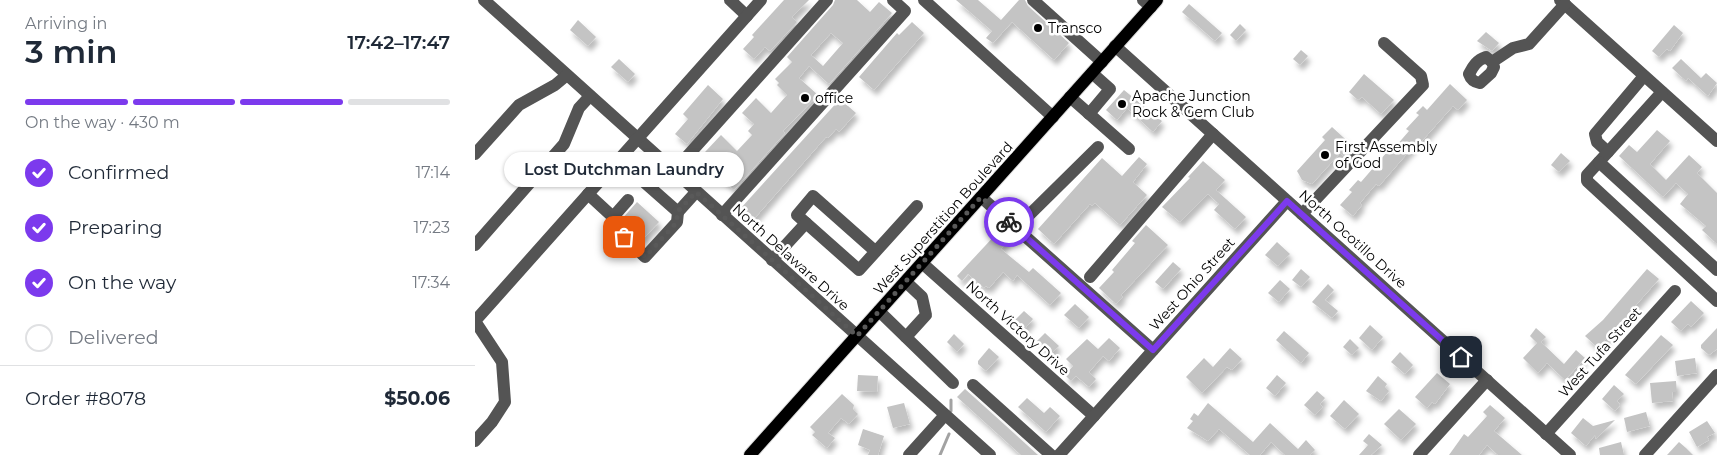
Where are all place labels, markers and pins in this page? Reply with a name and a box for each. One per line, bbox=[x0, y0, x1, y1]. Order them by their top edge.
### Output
place label: Transco bbox=[1048, 19, 1102, 37]
marker: Transco bbox=[1032, 22, 1044, 34]
place label: Apache Junction Rock & Gem Club bbox=[1132, 87, 1254, 121]
place label: office bbox=[815, 89, 853, 107]
marker: office bbox=[799, 92, 811, 104]
marker: Apache Junction Rock & Gem Club bbox=[1116, 98, 1128, 110]
place label: First Assembly of God bbox=[1335, 138, 1438, 172]
marker: First Assembly of God bbox=[1319, 149, 1331, 161]
callout: Lost Dutchman Laundry bbox=[504, 152, 744, 187]
pin bbox=[603, 216, 645, 258]
pin bbox=[1440, 336, 1482, 378]

